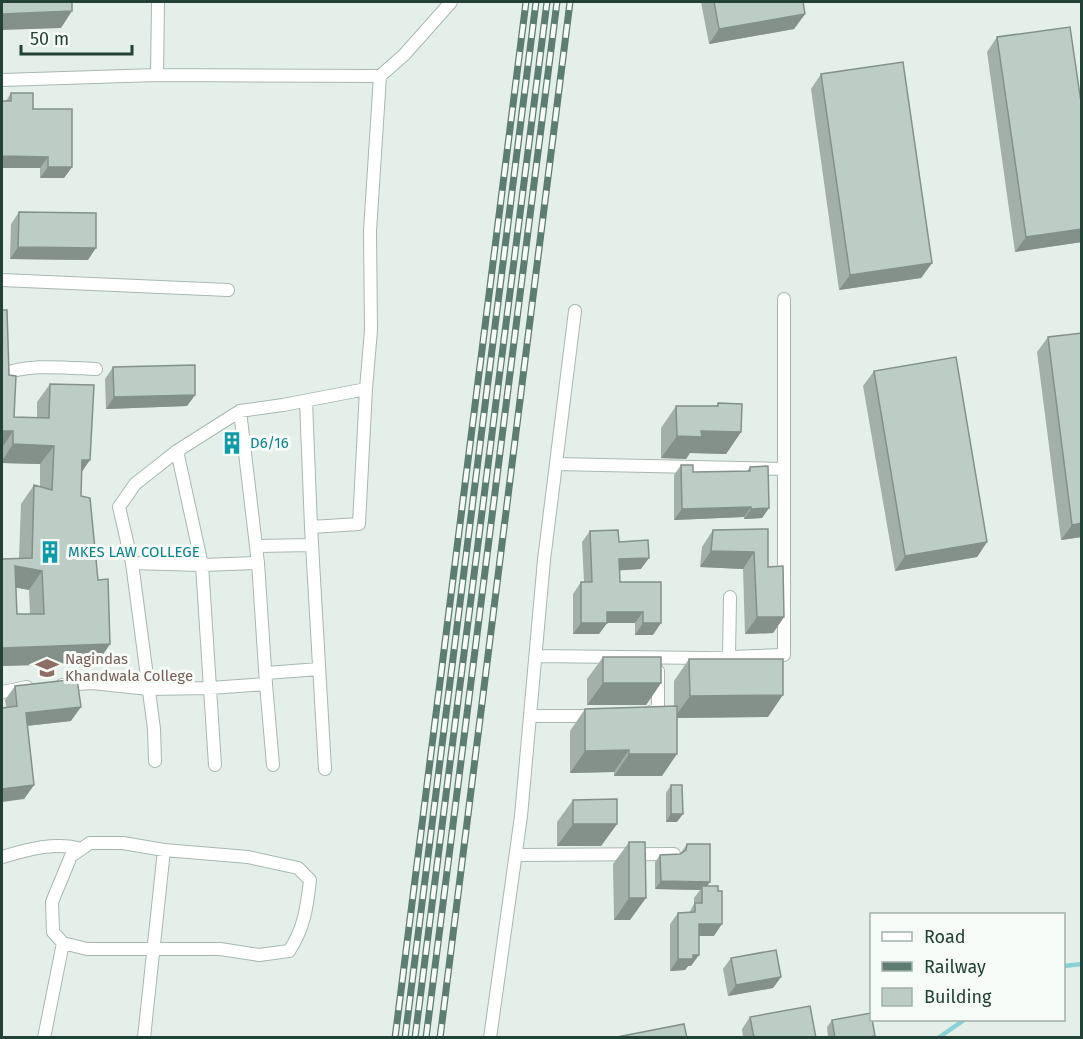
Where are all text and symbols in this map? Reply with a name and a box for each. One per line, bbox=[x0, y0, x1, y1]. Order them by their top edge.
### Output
scale bar bbox=[21, 18, 132, 56]
text: 50 m bbox=[30, 28, 69, 50]
building icon: D6/16 bbox=[219, 430, 245, 456]
place label: D6/16 bbox=[250, 434, 289, 452]
building icon: MKES LAW COLLEGE bbox=[37, 539, 63, 565]
place label: MKES LAW COLLEGE bbox=[68, 543, 200, 561]
place label: Nagindas Khandwala College bbox=[65, 650, 193, 685]
school or university icon: Nagindas Khandwala College bbox=[34, 655, 60, 681]
legend bbox=[870, 913, 1065, 1021]
text: Road bbox=[924, 926, 966, 948]
text: Railway bbox=[924, 956, 986, 978]
text: Building bbox=[924, 986, 992, 1008]

